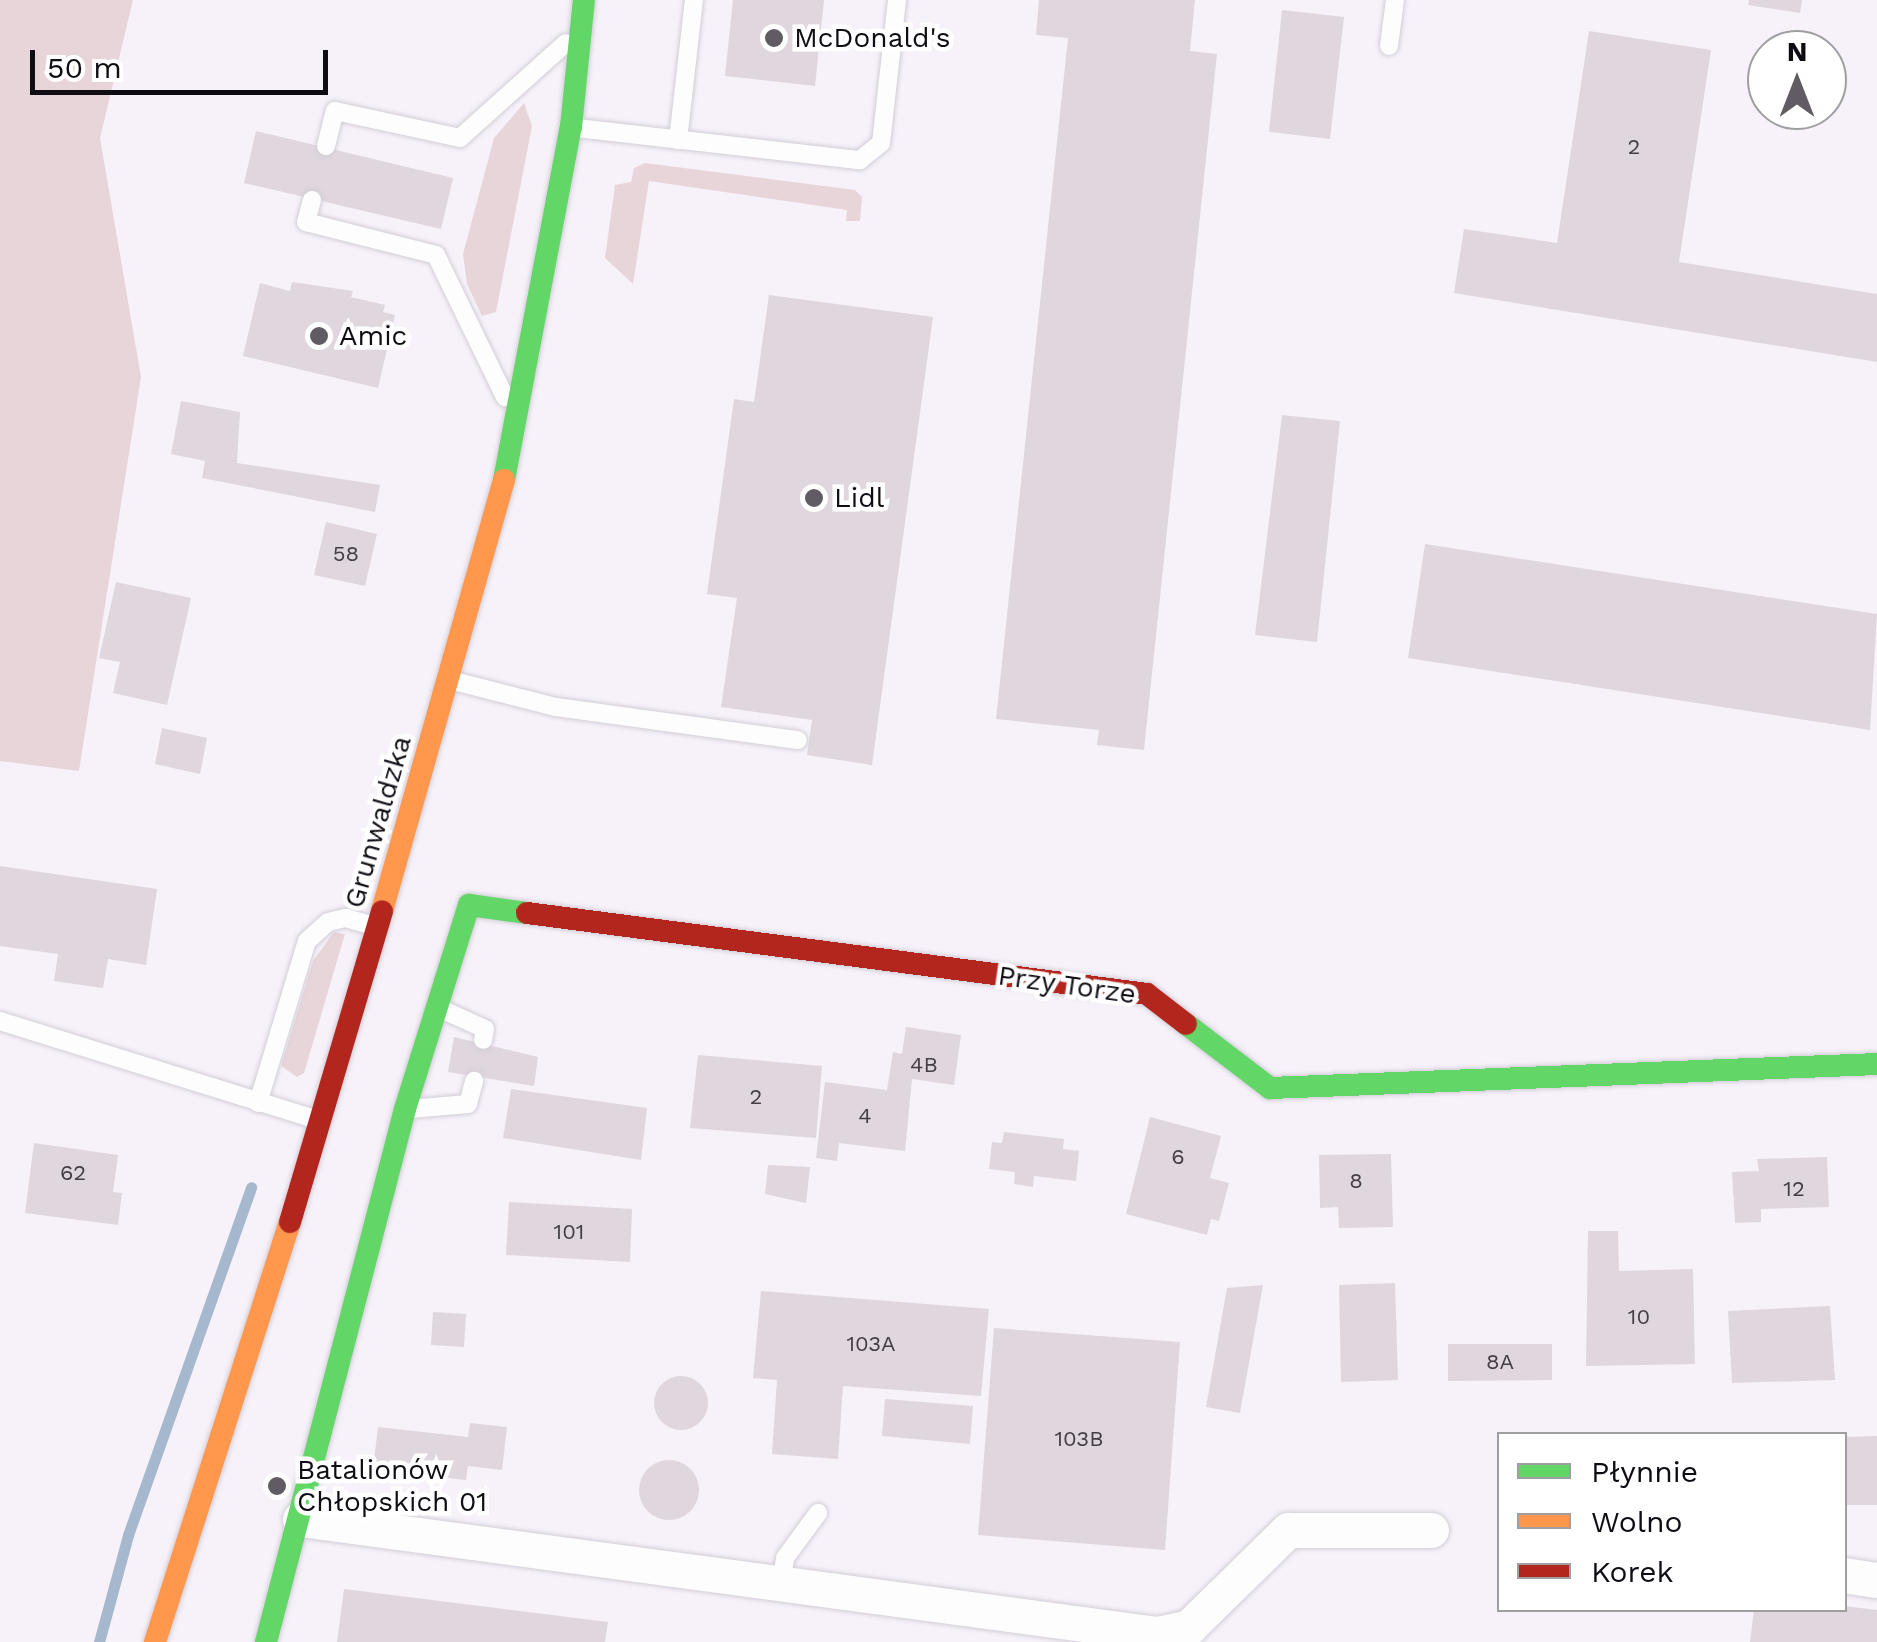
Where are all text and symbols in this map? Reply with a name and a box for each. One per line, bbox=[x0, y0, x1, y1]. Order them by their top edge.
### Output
place label: McDonald's bbox=[794, 21, 951, 55]
marker: McDonald's bbox=[763, 27, 785, 49]
scale bar bbox=[35, 30, 332, 92]
north arrow bbox=[1747, 30, 1847, 130]
text: N bbox=[1787, 35, 1807, 68]
text: 50 m bbox=[47, 50, 122, 85]
house number: 2 bbox=[1628, 134, 1640, 160]
place label: Amic bbox=[339, 319, 407, 353]
marker: Amic bbox=[308, 325, 330, 347]
place label: Lidl bbox=[834, 481, 884, 515]
marker: Lidl bbox=[803, 487, 825, 509]
house number: 58 bbox=[333, 541, 359, 567]
street label: Grunwaldzka bbox=[337, 732, 419, 912]
street label: Przy Torze bbox=[995, 959, 1139, 1011]
house number: 4B bbox=[910, 1052, 938, 1078]
house number: 2 bbox=[750, 1084, 762, 1110]
house number: 4 bbox=[858, 1103, 872, 1129]
house number: 6 bbox=[1171, 1144, 1185, 1170]
house number: 62 bbox=[60, 1160, 86, 1186]
house number: 8 bbox=[1349, 1168, 1363, 1194]
house number: 12 bbox=[1783, 1176, 1805, 1202]
house number: 101 bbox=[554, 1219, 584, 1245]
house number: 10 bbox=[1628, 1304, 1650, 1330]
house number: 103A bbox=[846, 1331, 896, 1357]
house number: 8A bbox=[1486, 1349, 1514, 1375]
house number: 103B bbox=[1054, 1426, 1104, 1452]
legend bbox=[1497, 1432, 1847, 1612]
place label: Batalionów Chłopskich 01 bbox=[297, 1453, 487, 1519]
text: Płynnie bbox=[1591, 1454, 1698, 1489]
marker: Batalionów Chłopskich 01 bbox=[266, 1475, 288, 1497]
text: Wolno bbox=[1591, 1504, 1683, 1539]
text: Korek bbox=[1591, 1554, 1674, 1589]

